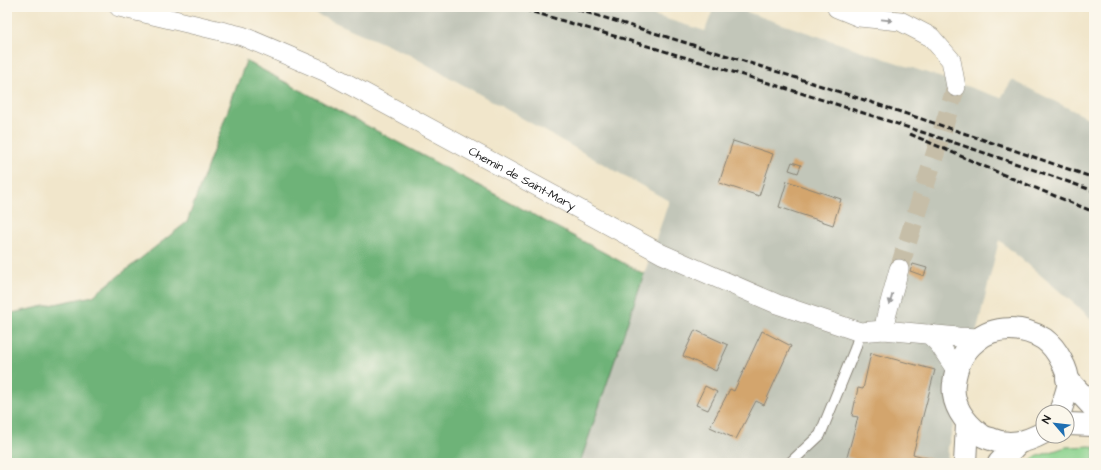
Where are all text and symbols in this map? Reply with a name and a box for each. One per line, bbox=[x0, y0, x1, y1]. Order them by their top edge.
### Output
one-way arrow bbox=[881, 17, 893, 23]
street label: Chemin de Saint-Mary bbox=[465, 142, 579, 215]
one-way arrow bbox=[888, 294, 894, 306]
north arrow bbox=[1035, 404, 1075, 444]
text: N bbox=[1038, 413, 1055, 426]

